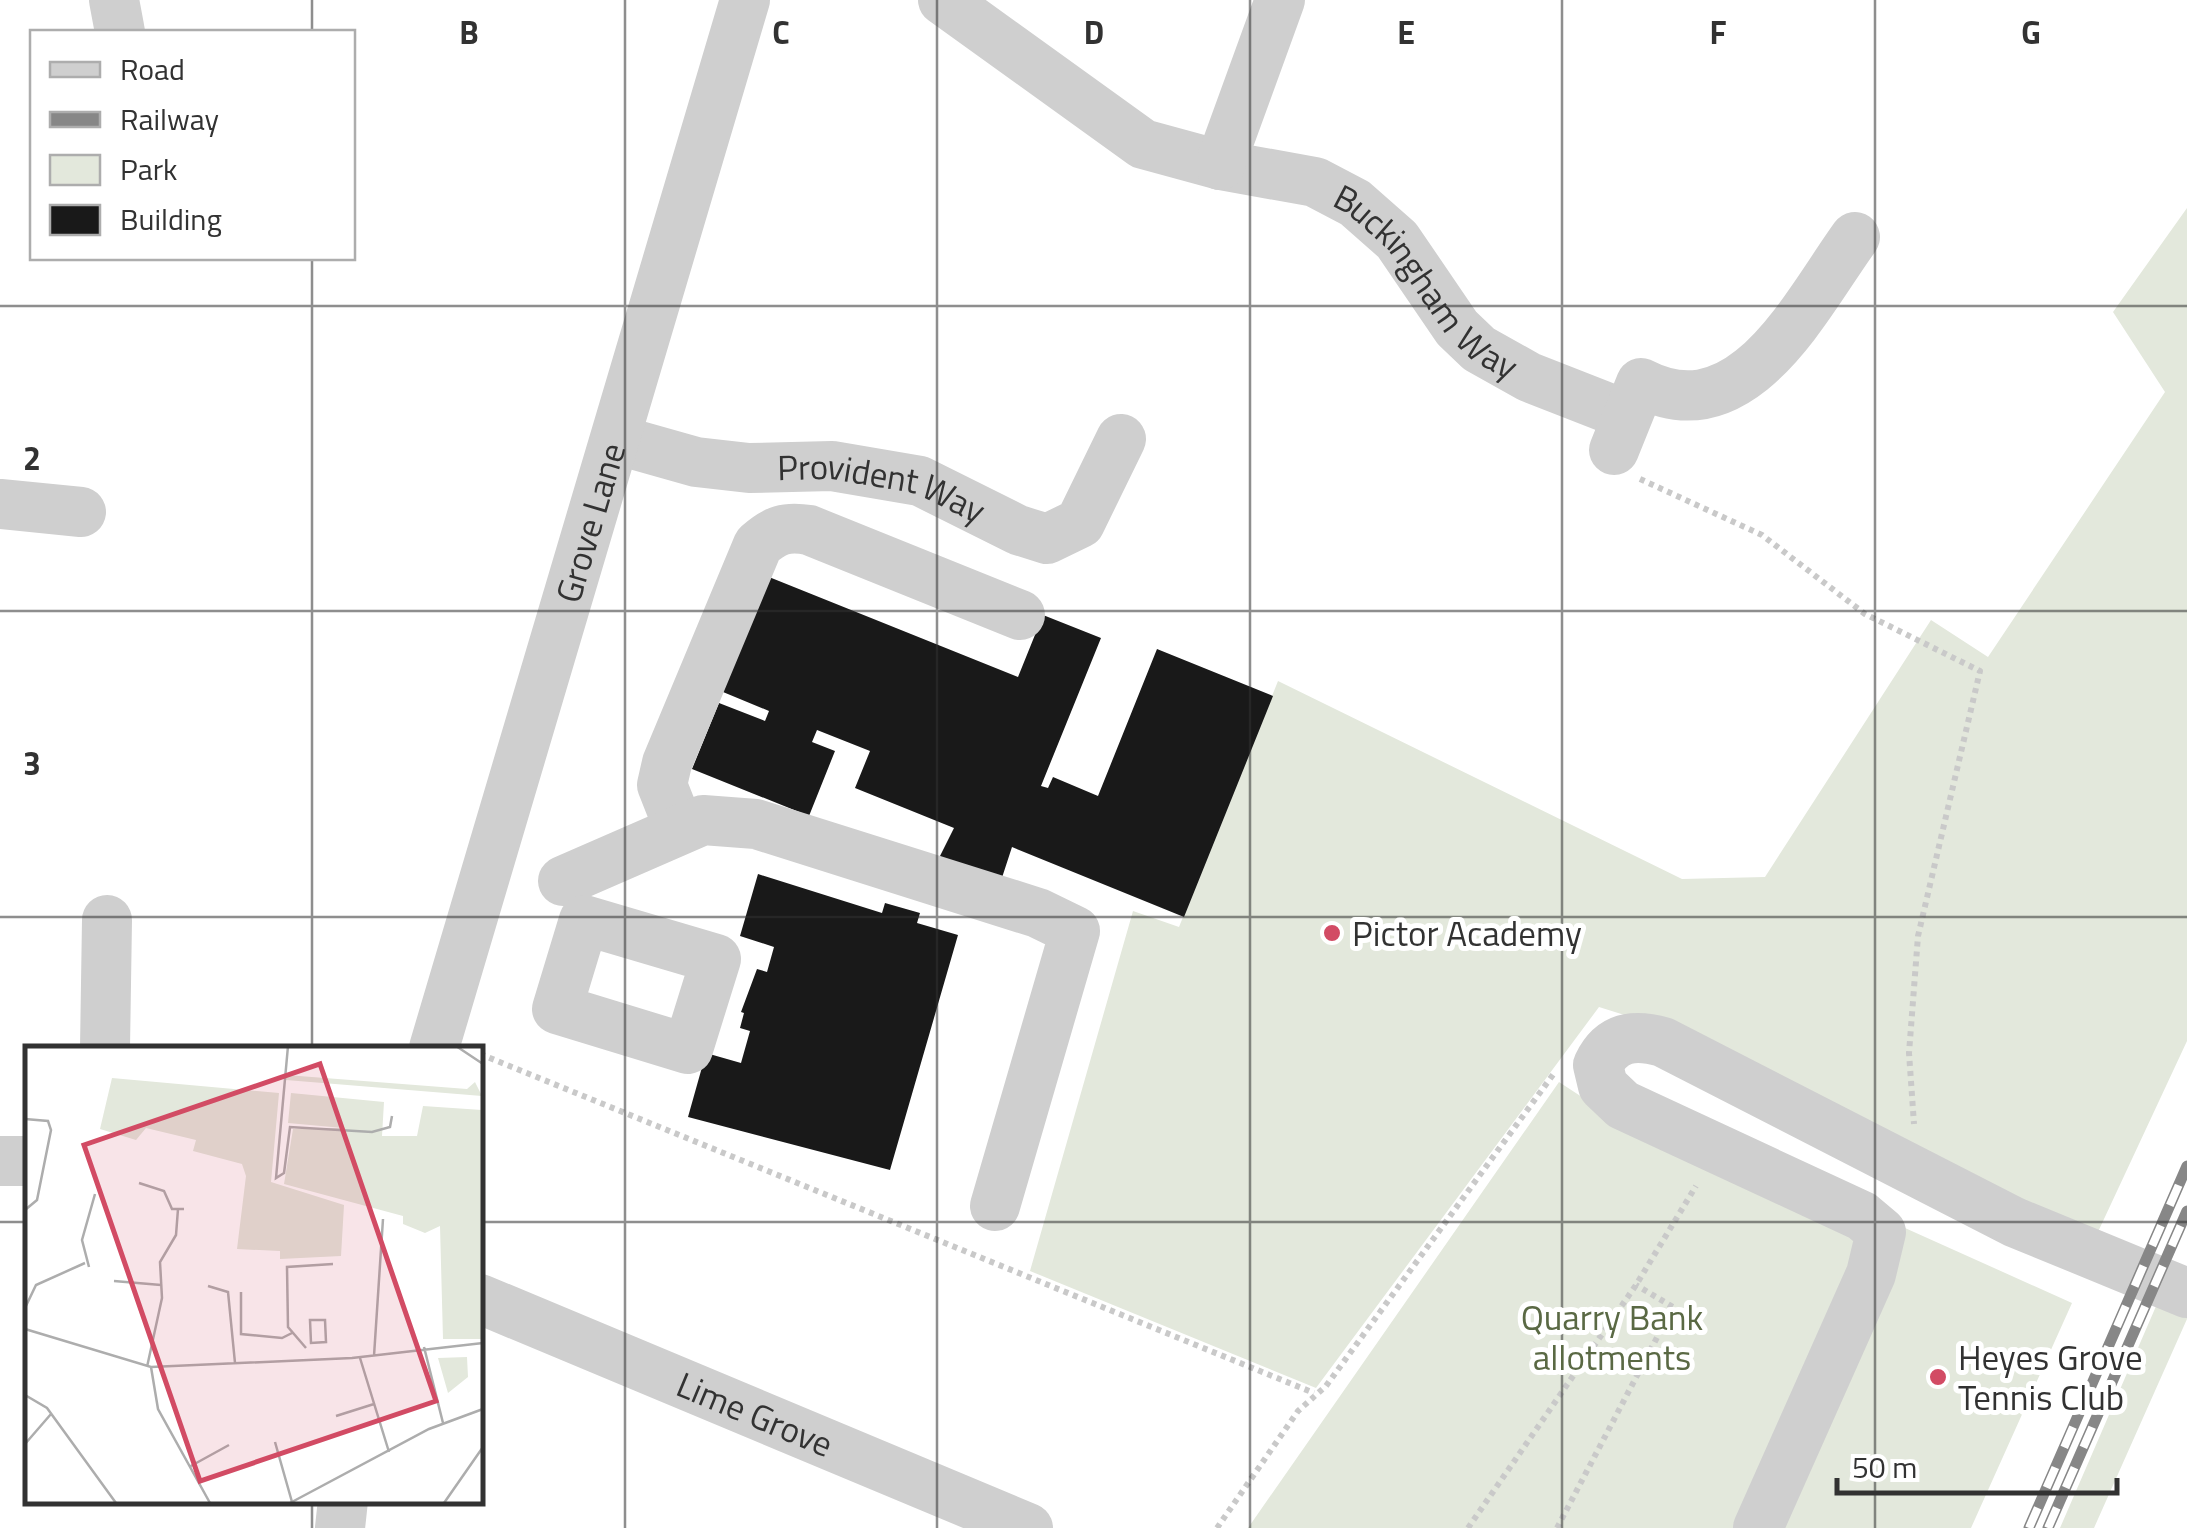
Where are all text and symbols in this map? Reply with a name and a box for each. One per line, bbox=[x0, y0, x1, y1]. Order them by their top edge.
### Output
text: B bbox=[459, 8, 479, 56]
text: C bbox=[772, 8, 790, 56]
text: D bbox=[1084, 8, 1104, 56]
text: E bbox=[1397, 8, 1415, 56]
text: F bbox=[1710, 8, 1727, 56]
text: G bbox=[2021, 8, 2041, 56]
legend bbox=[30, 30, 355, 260]
text: Road bbox=[120, 46, 185, 92]
text: Railway bbox=[120, 96, 219, 142]
text: Park bbox=[120, 146, 177, 192]
street label: Buckingham Way bbox=[1324, 170, 1529, 393]
text: Building bbox=[120, 196, 222, 242]
text: 2 bbox=[23, 434, 41, 482]
street label: Grove Lane bbox=[541, 436, 639, 609]
street label: Provident Way bbox=[777, 439, 995, 537]
text: 3 bbox=[23, 739, 41, 787]
place label: Pictor Academy bbox=[1352, 906, 1582, 960]
marker: Pictor Academy bbox=[1321, 922, 1343, 944]
inset map bbox=[25, 1046, 482, 1503]
park label: Quarry Bank allotments bbox=[1521, 1290, 1704, 1384]
place label: Heyes Grove Tennis Club bbox=[1958, 1330, 2143, 1424]
street label: Lime Grove bbox=[669, 1357, 841, 1471]
marker: Heyes Grove Tennis Club bbox=[1927, 1366, 1949, 1388]
scale bar bbox=[1837, 1433, 2117, 1495]
text: 50 m bbox=[1852, 1444, 1917, 1490]

